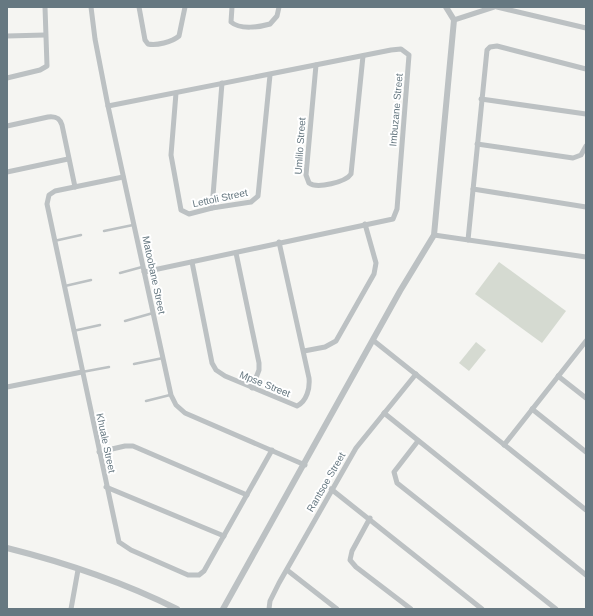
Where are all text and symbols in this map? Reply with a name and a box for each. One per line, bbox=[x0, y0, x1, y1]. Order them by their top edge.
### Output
street label: Imbuzane Street bbox=[387, 73, 405, 147]
street label: Umlilo Street bbox=[293, 117, 307, 175]
street label: Lettoli Street bbox=[191, 187, 249, 209]
street label: Matoobane Street bbox=[140, 235, 168, 315]
street label: Mpse Street bbox=[238, 369, 292, 399]
street label: Khuale Street bbox=[94, 412, 118, 474]
street label: Rantsoe Street bbox=[305, 450, 348, 514]

